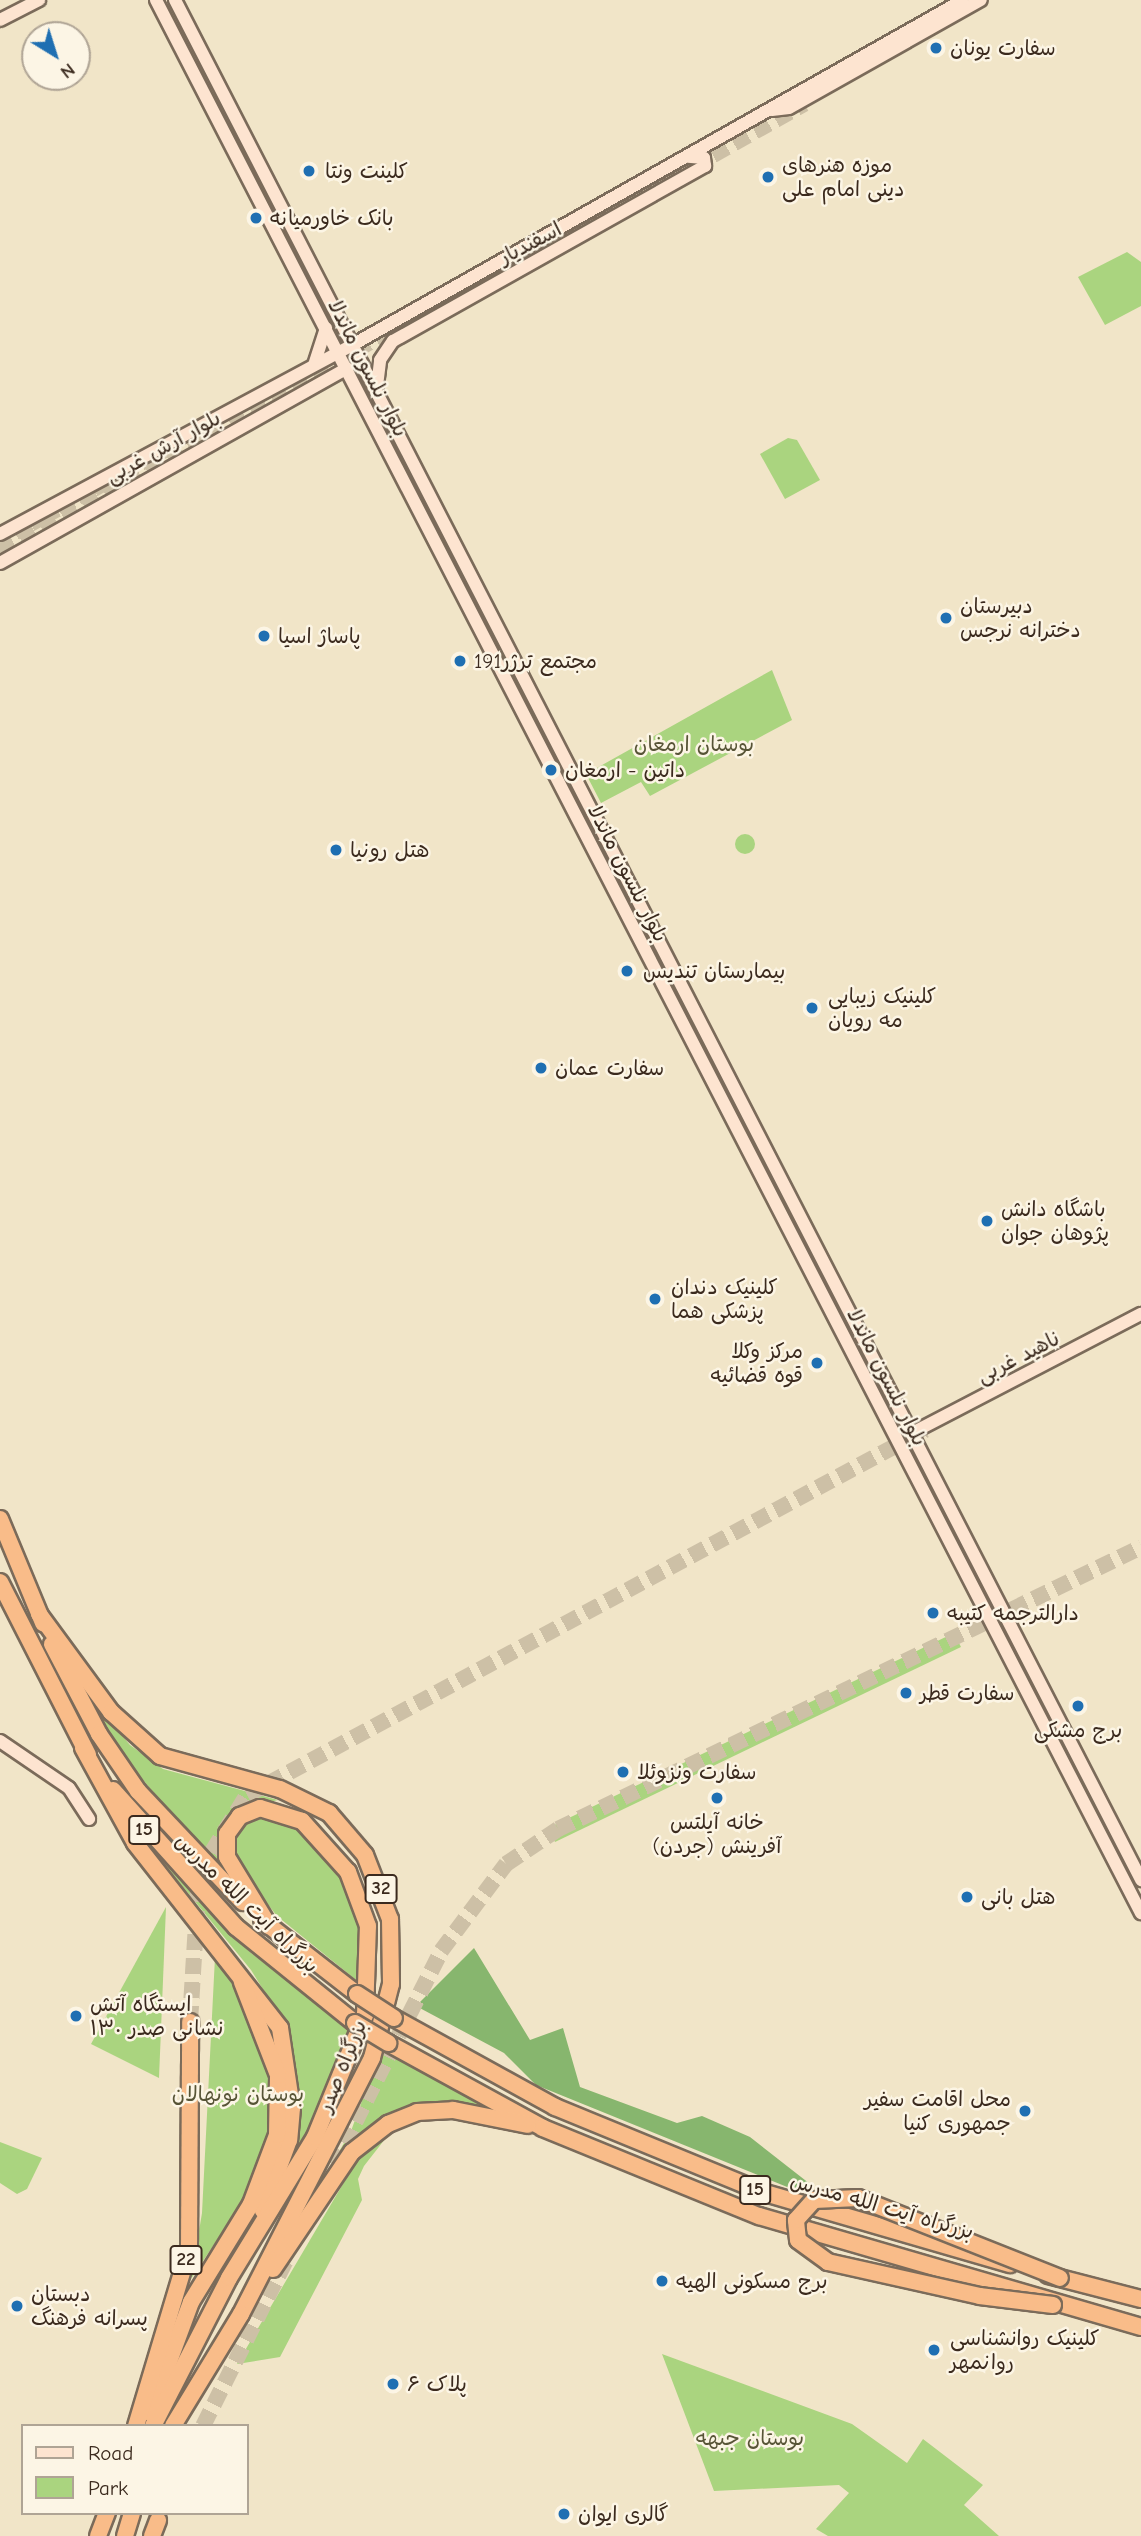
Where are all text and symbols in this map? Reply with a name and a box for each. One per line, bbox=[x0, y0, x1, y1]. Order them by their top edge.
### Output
north arrow bbox=[21, 21, 91, 91]
place label: سفارت یونان bbox=[950, 35, 1056, 61]
marker: سفارت یونان bbox=[928, 40, 944, 56]
text: N bbox=[56, 58, 79, 83]
place label: موزه هنرهای دینی امام علی bbox=[782, 152, 904, 202]
place label: کلینت ونتا bbox=[325, 158, 408, 184]
marker: کلینت ونتا bbox=[299, 161, 319, 181]
marker: موزه هنرهای دینی امام علی bbox=[760, 169, 776, 185]
place label: بانک خاورمیانه bbox=[270, 205, 394, 231]
marker: بانک خاورمیانه bbox=[248, 210, 264, 226]
street label: اسفندیار bbox=[494, 216, 566, 270]
street label: بلوار نلسون ماندلا bbox=[323, 295, 413, 441]
street label: بلوار آرش غربی bbox=[101, 405, 225, 489]
place label: دبیرستان دخترانه نرجس bbox=[960, 593, 1081, 643]
marker: دبیرستان دخترانه نرجس bbox=[938, 610, 954, 626]
place label: پاساژ اسیا bbox=[278, 623, 361, 649]
marker: پاساژ اسیا bbox=[256, 628, 272, 644]
place label: مجتمع ترژر191 bbox=[474, 648, 597, 674]
marker: مجتمع ترژر191 bbox=[452, 653, 468, 669]
park label: بوستان ارمغان bbox=[634, 731, 754, 757]
place label: داتین - ارمغان bbox=[565, 757, 685, 783]
marker: داتین - ارمغان bbox=[543, 762, 559, 778]
street label: بلوار نلسون ماندلا bbox=[583, 800, 673, 946]
place label: هتل رونیا bbox=[350, 837, 430, 863]
marker: هتل رونیا bbox=[328, 842, 344, 858]
place label: بیمارستان تندیس bbox=[643, 958, 785, 984]
marker: بیمارستان تندیس bbox=[617, 961, 637, 981]
place label: کلینیک زیبایی مه رویان bbox=[828, 983, 936, 1033]
marker: کلینیک زیبایی مه رویان bbox=[802, 998, 822, 1018]
place label: سفارت عمان bbox=[555, 1055, 664, 1081]
marker: سفارت عمان bbox=[533, 1060, 549, 1076]
place label: باشگاه دانش پژوهان جوان bbox=[1001, 1196, 1109, 1246]
marker: باشگاه دانش پژوهان جوان bbox=[979, 1213, 995, 1229]
place label: کلینیک دندان پزشکی هما bbox=[671, 1274, 778, 1324]
marker: کلینیک دندان پزشکی هما bbox=[645, 1289, 665, 1309]
street label: بلوار نلسون ماندلا bbox=[842, 1304, 932, 1450]
street label: ناهید غربی bbox=[972, 1325, 1064, 1389]
place label: مرکز وکلا قوه قضائیه bbox=[711, 1338, 803, 1388]
marker: مرکز وکلا قوه قضائیه bbox=[809, 1355, 825, 1371]
place label: دارالترجمه کتیبه bbox=[947, 1600, 1079, 1626]
marker: دارالترجمه کتیبه bbox=[925, 1605, 941, 1621]
place label: سفارت قطر bbox=[920, 1680, 1015, 1706]
marker: سفارت قطر bbox=[898, 1685, 914, 1701]
marker: برج مشکی bbox=[1070, 1698, 1086, 1714]
place label: برج مشکی bbox=[1034, 1717, 1122, 1743]
place label: سفارت ونزوئلا bbox=[637, 1759, 756, 1785]
marker: سفارت ونزوئلا bbox=[615, 1764, 631, 1780]
marker: خانه آیلتس آفرینش (جردن) bbox=[709, 1790, 725, 1806]
place label: خانه آیلتس آفرینش (جردن) bbox=[653, 1809, 781, 1859]
road number: 15 bbox=[127, 1814, 162, 1846]
street label: بزرگراه آیت الله مدرس bbox=[170, 1828, 324, 1978]
road number: 32 bbox=[364, 1873, 398, 1904]
place label: هتل بانی bbox=[981, 1884, 1055, 1910]
marker: هتل بانی bbox=[959, 1889, 975, 1905]
place label: ایستگاه آتش نشانی صدر ۱۳۰ bbox=[90, 1991, 223, 2041]
marker: ایستگاه آتش نشانی صدر ۱۳۰ bbox=[68, 2008, 84, 2024]
street label: بزرگراه صدر bbox=[312, 2016, 372, 2116]
park label: بوستان نونهالان bbox=[172, 2081, 304, 2107]
place label: محل اقامت سفیر جمهوری کنیا bbox=[864, 2086, 1011, 2136]
marker: محل اقامت سفیر جمهوری کنیا bbox=[1017, 2103, 1033, 2119]
street label: بزرگراه آیت الله مدرس bbox=[787, 2168, 977, 2244]
road number: 15 bbox=[738, 2174, 772, 2206]
road number: 22 bbox=[168, 2244, 204, 2276]
place label: برج مسکونی الهیه bbox=[676, 2268, 828, 2294]
marker: برج مسکونی الهیه bbox=[654, 2273, 670, 2289]
place label: دبستان پسرانه فرهنگ bbox=[31, 2281, 148, 2331]
marker: دبستان پسرانه فرهنگ bbox=[9, 2298, 25, 2314]
place label: کلینیک روانشناسی روانمهر bbox=[950, 2325, 1100, 2375]
marker: کلینیک روانشناسی روانمهر bbox=[924, 2340, 944, 2360]
place label: پلاک ۶ bbox=[407, 2371, 467, 2397]
marker: پلاک ۶ bbox=[385, 2376, 401, 2392]
legend bbox=[21, 2424, 248, 2515]
park label: بوستان جبهه bbox=[696, 2425, 804, 2451]
text: Road bbox=[88, 2441, 133, 2465]
text: Park bbox=[88, 2476, 128, 2500]
place label: گالری ایوان bbox=[578, 2501, 669, 2527]
marker: گالری ایوان bbox=[556, 2506, 572, 2522]

